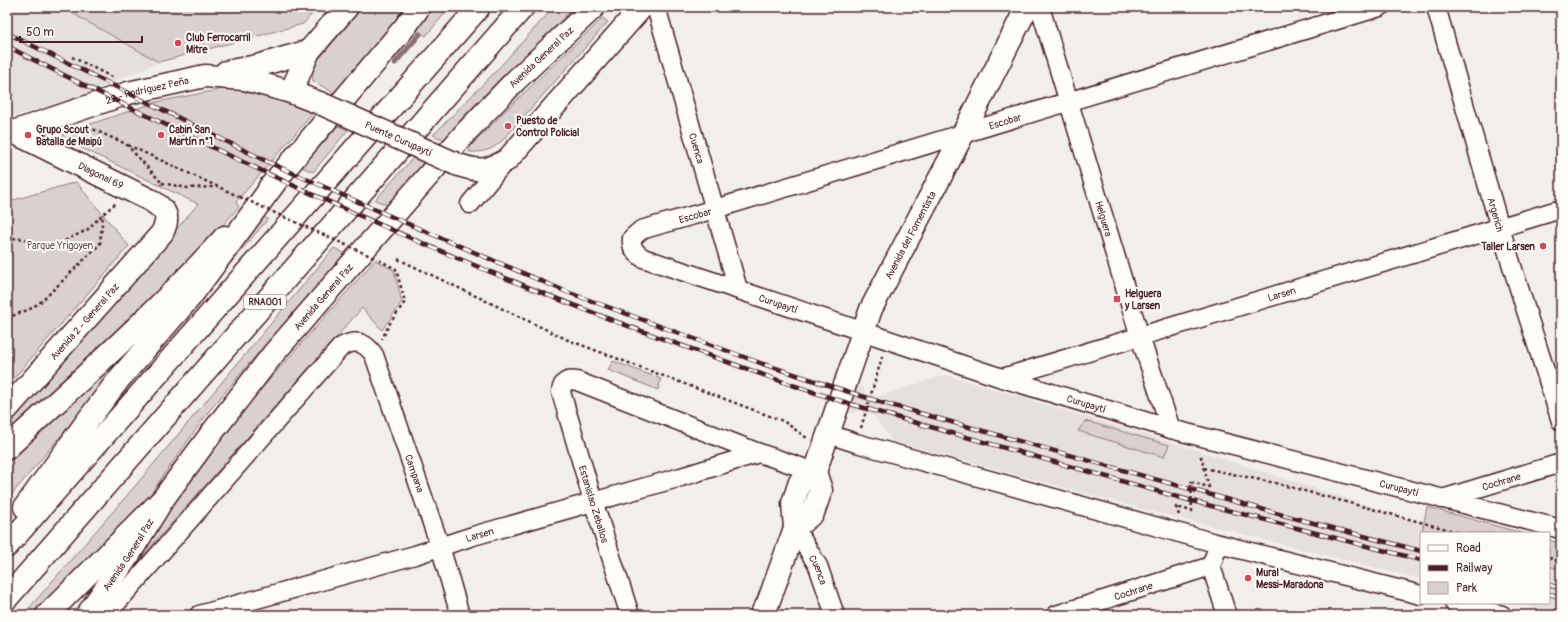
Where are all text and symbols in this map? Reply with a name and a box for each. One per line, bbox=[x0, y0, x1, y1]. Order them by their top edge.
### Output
scale bar bbox=[20, 18, 142, 44]
street label: Avenida General Paz bbox=[507, 24, 576, 91]
text: 50 m bbox=[26, 25, 54, 40]
place label: Club Ferrocarril Mitre bbox=[186, 32, 251, 56]
marker: Club Ferrocarril Mitre bbox=[173, 38, 183, 48]
street label: 22 - Rodríguez Peña bbox=[104, 75, 190, 107]
street label: Escobar bbox=[988, 111, 1023, 133]
place label: Puesto de Control Policial bbox=[516, 115, 579, 139]
street label: Puente Curupaytí bbox=[363, 119, 434, 160]
marker: Puesto de Control Policial bbox=[503, 121, 513, 131]
place label: Grupo Scout Batalla de Maipú bbox=[36, 124, 102, 148]
place label: Cabin San Martín n°1 bbox=[169, 124, 213, 148]
marker: Grupo Scout Batalla de Maipú bbox=[23, 130, 33, 140]
marker: Cabin San Martín n°1 bbox=[156, 130, 166, 140]
street label: Cuenca bbox=[686, 132, 706, 165]
street label: Diagonal 69 bbox=[76, 160, 125, 192]
street label: Avenida del Fomentista bbox=[883, 189, 939, 281]
street label: Argerich bbox=[1484, 196, 1506, 234]
street label: Helguera bbox=[1092, 200, 1114, 238]
street label: Escobar bbox=[678, 205, 713, 226]
park label: Parque Yrigoyen bbox=[27, 240, 93, 252]
place label: Taller Larsen bbox=[1480, 241, 1535, 253]
marker: Taller Larsen bbox=[1538, 241, 1548, 251]
street label: Avenida General Paz bbox=[292, 262, 356, 333]
street label: Avenida 2 - General Paz bbox=[48, 281, 122, 363]
street label: Larsen bbox=[1266, 284, 1298, 304]
place label: Helguera y Larsen bbox=[1124, 288, 1162, 312]
street label: Curupaytí bbox=[757, 292, 799, 316]
marker: Helguera y Larsen bbox=[1112, 294, 1122, 304]
road number: RNA001 bbox=[244, 295, 286, 309]
street label: Curupaytí bbox=[1065, 393, 1107, 416]
street label: Campana bbox=[402, 453, 426, 494]
street label: Estanislao Zeballos bbox=[576, 464, 611, 545]
street label: Cochrane bbox=[1481, 470, 1523, 494]
street label: Curupaytí bbox=[1378, 478, 1420, 499]
street label: Avenida General Paz bbox=[101, 517, 157, 594]
street label: Larsen bbox=[464, 525, 496, 545]
legend bbox=[1420, 532, 1550, 604]
text: Road bbox=[1456, 541, 1481, 556]
street label: Cuenca bbox=[806, 553, 829, 587]
text: Railway bbox=[1456, 561, 1492, 576]
place label: Mural Messi-Maradona bbox=[1256, 567, 1324, 591]
marker: Mural Messi-Maradona bbox=[1243, 573, 1253, 583]
street label: Cochrane bbox=[1113, 580, 1154, 603]
text: Park bbox=[1456, 581, 1477, 596]

